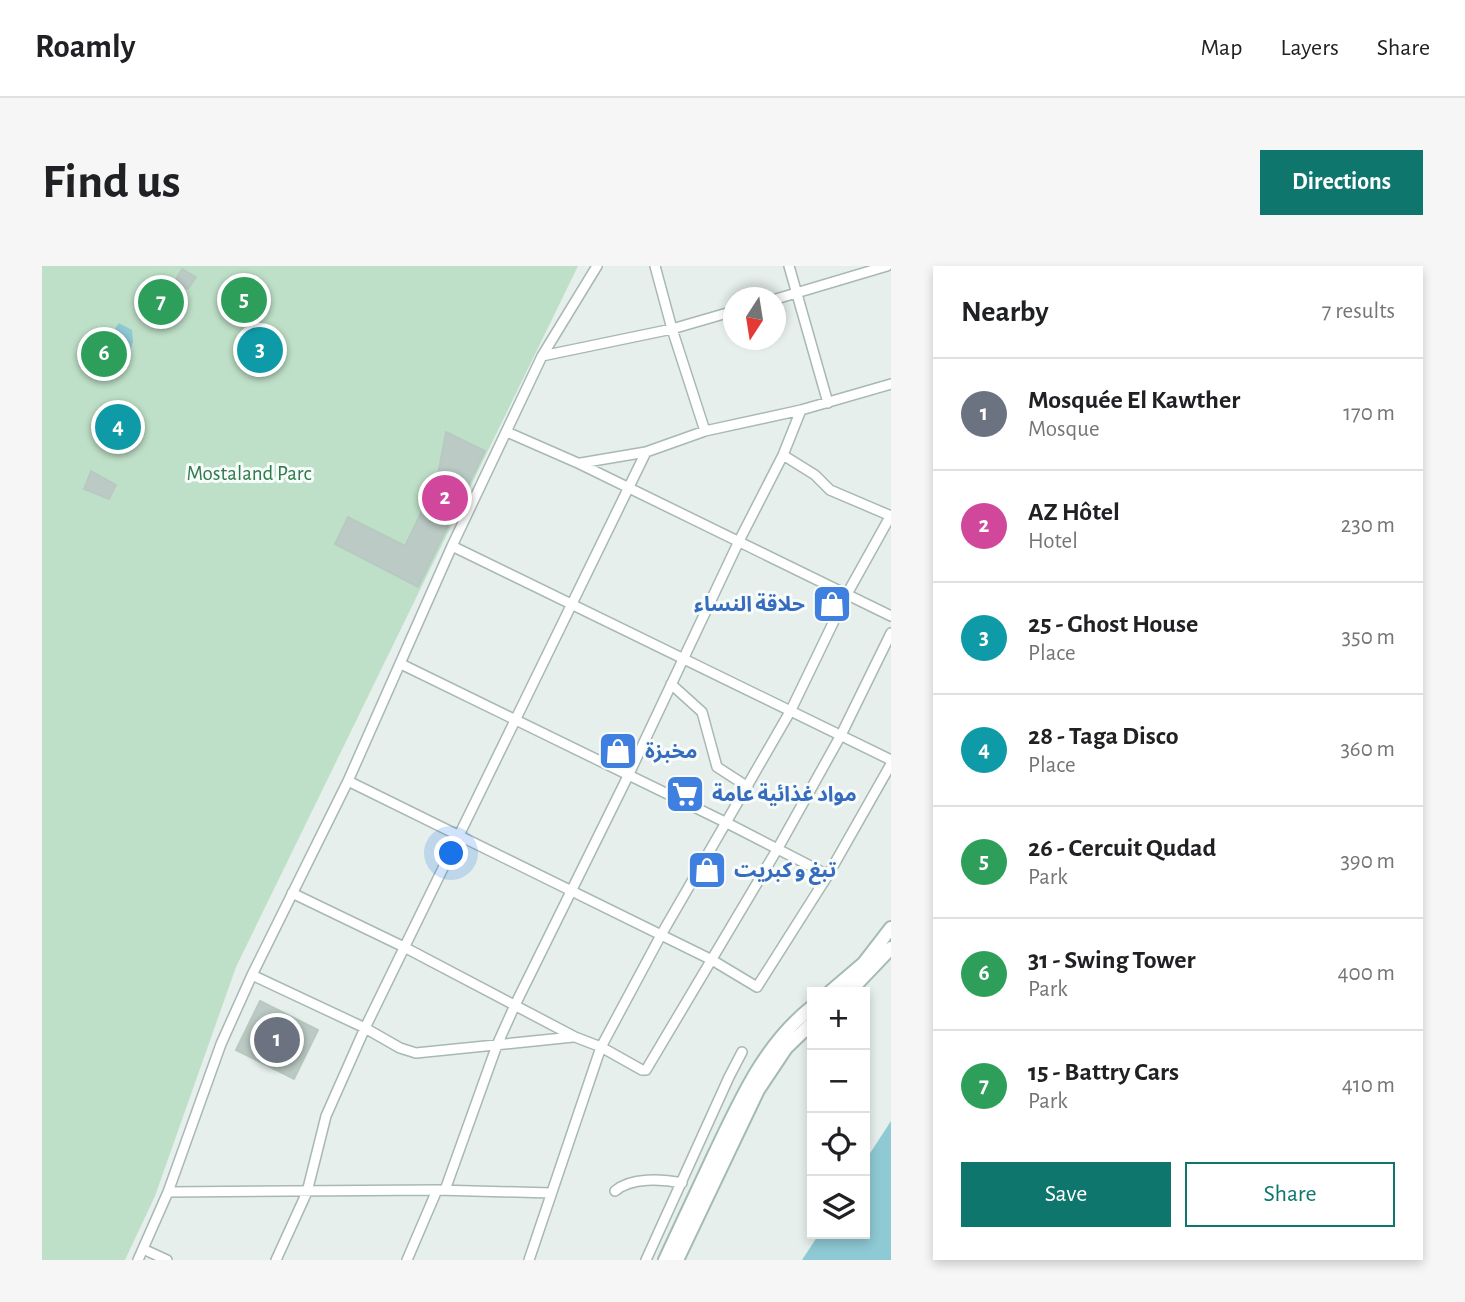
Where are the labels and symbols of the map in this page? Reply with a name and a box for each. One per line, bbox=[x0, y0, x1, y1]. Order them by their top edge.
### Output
pin: 5 bbox=[221, 274, 267, 326]
pin: 7 bbox=[138, 276, 184, 328]
north arrow bbox=[723, 287, 786, 350]
pin: 3 bbox=[237, 324, 283, 376]
pin: 6 bbox=[81, 328, 127, 380]
pin: 4 bbox=[95, 401, 141, 453]
park label: Mostaland Parc bbox=[186, 463, 312, 484]
pin: 2 bbox=[422, 472, 468, 524]
shop icon: حلاقة النساء bbox=[811, 583, 853, 625]
place label: حلاقة النساء bbox=[694, 593, 805, 615]
shop icon: مخبزة bbox=[597, 730, 639, 772]
place label: مخبزة bbox=[645, 741, 698, 763]
supermarket icon: مواد غذائية عامة bbox=[664, 773, 706, 815]
place label: مواد غذائية عامة bbox=[712, 783, 857, 806]
your location bbox=[434, 836, 468, 870]
shop icon: تبغ و كبريت bbox=[686, 849, 728, 891]
place label: تبغ و كبريت bbox=[734, 860, 837, 885]
pin: 1 bbox=[254, 1014, 300, 1066]

